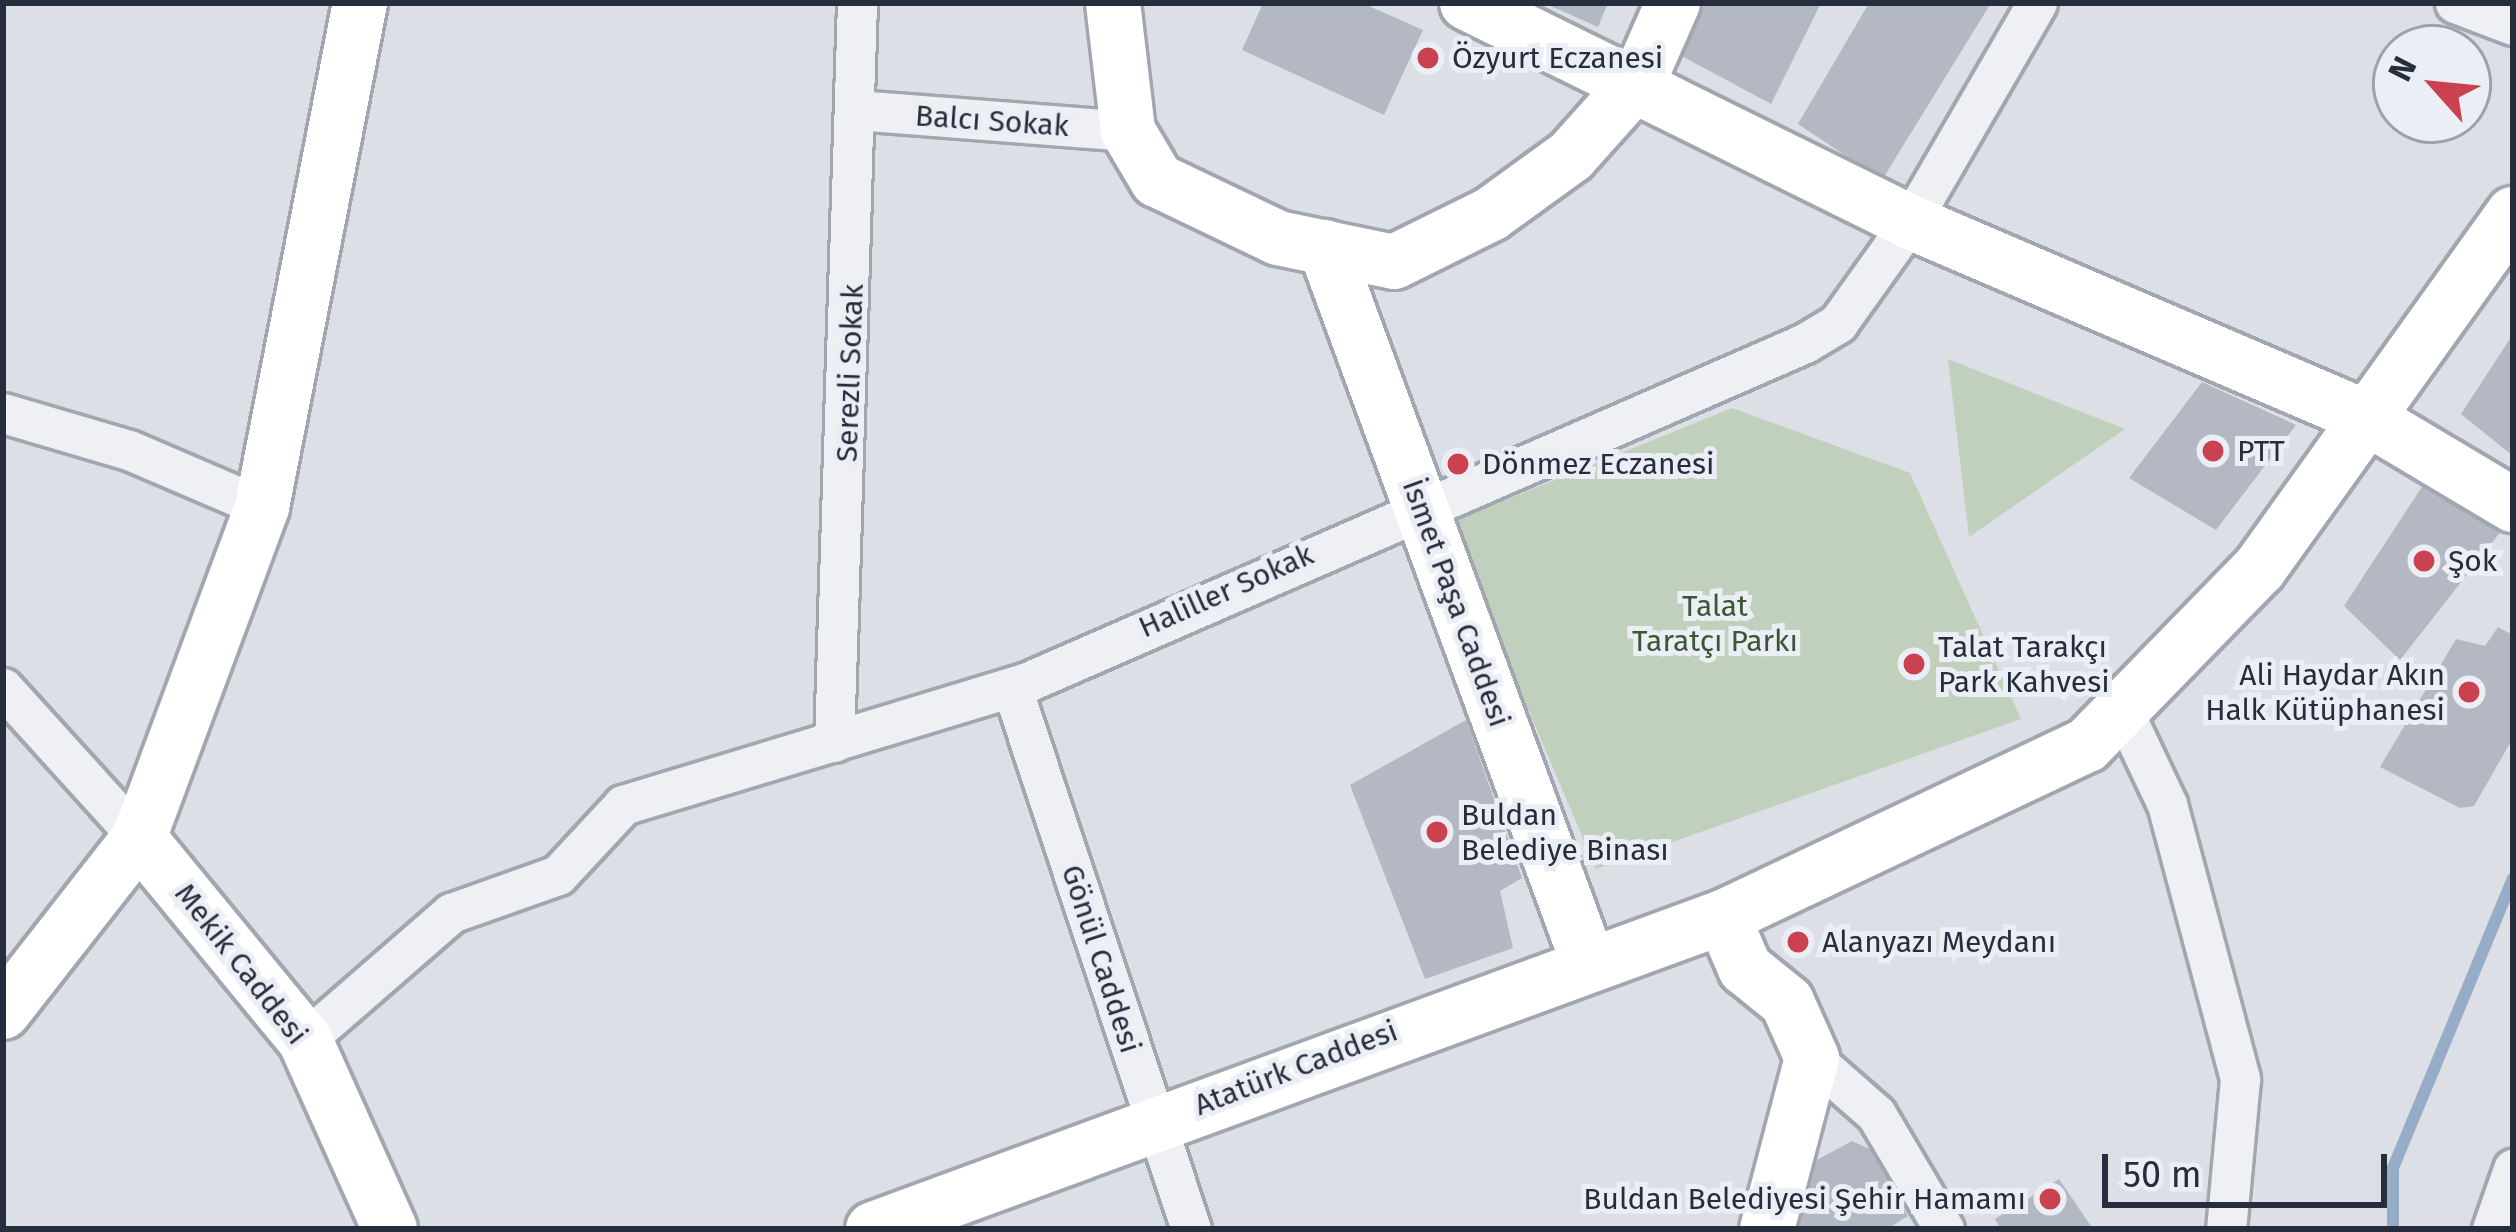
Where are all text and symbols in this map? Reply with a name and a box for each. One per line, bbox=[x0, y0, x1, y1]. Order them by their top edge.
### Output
north arrow bbox=[2372, 24, 2492, 144]
place label: Özyurt Eczanesi bbox=[1452, 40, 1663, 76]
marker: Özyurt Eczanesi bbox=[1415, 45, 1441, 71]
text: N bbox=[2380, 50, 2425, 88]
street label: Balcı Sokak bbox=[914, 98, 1070, 144]
street label: Serezli Sokak bbox=[829, 283, 871, 463]
place label: PTT bbox=[2237, 433, 2285, 469]
marker: PTT bbox=[2200, 438, 2226, 464]
place label: Dönmez Eczanesi bbox=[1482, 446, 1714, 482]
marker: Dönmez Eczanesi bbox=[1445, 451, 1471, 477]
street label: İsmet Paşa Caddesi bbox=[1394, 474, 1518, 732]
street label: Haliller Sokak bbox=[1133, 536, 1319, 646]
place label: Şok bbox=[2448, 543, 2497, 579]
marker: Şok bbox=[2411, 548, 2437, 574]
park label: Talat Taratçı Parkı bbox=[1632, 588, 1798, 658]
place label: Talat Tarakçı Park Kahvesi bbox=[1938, 629, 2110, 700]
marker: Talat Tarakçı Park Kahvesi bbox=[1901, 651, 1927, 677]
place label: Ali Haydar Akın Halk Kütüphanesi bbox=[2205, 657, 2445, 728]
marker: Ali Haydar Akın Halk Kütüphanesi bbox=[2456, 679, 2482, 705]
place label: Buldan Belediye Binası bbox=[1461, 797, 1669, 868]
marker: Buldan Belediye Binası bbox=[1424, 819, 1450, 845]
street label: Gönül Caddesi bbox=[1054, 860, 1148, 1058]
street label: Mekik Caddesi bbox=[167, 876, 315, 1052]
place label: Alanyazı Meydanı bbox=[1822, 924, 2056, 960]
marker: Alanyazı Meydanı bbox=[1785, 929, 1811, 955]
street label: Atatürk Caddesi bbox=[1189, 1013, 1403, 1123]
scale bar bbox=[2108, 1130, 2393, 1204]
text: 50 m bbox=[2123, 1153, 2202, 1197]
place label: Buldan Belediyesi Şehir Hamamı bbox=[1583, 1181, 2026, 1217]
marker: Buldan Belediyesi Şehir Hamamı bbox=[2037, 1186, 2063, 1212]

